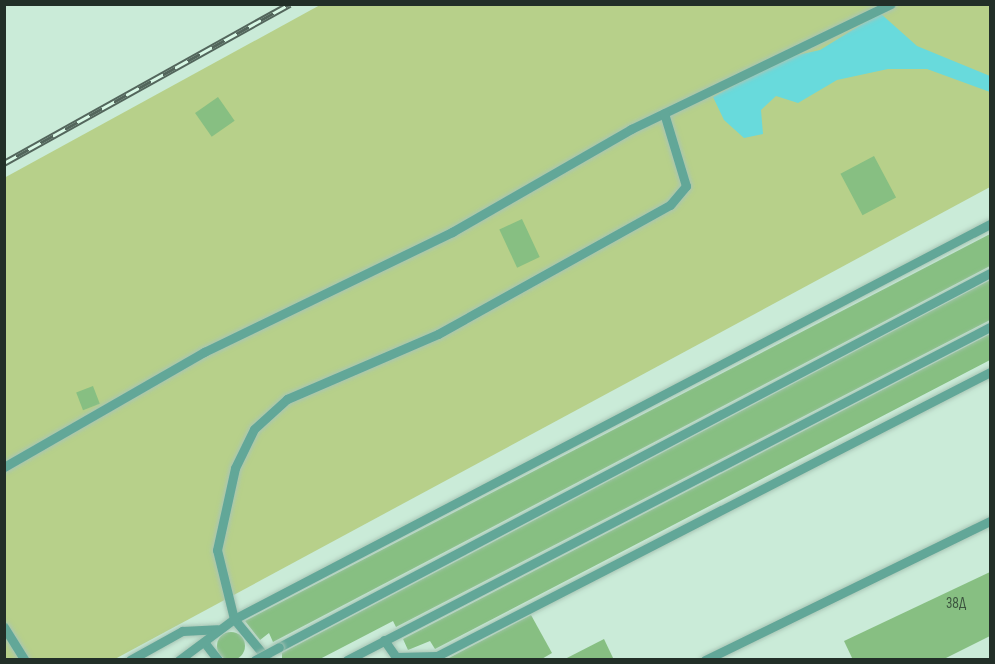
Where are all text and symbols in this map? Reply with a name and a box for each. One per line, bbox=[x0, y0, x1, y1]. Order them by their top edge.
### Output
house number: 38Д bbox=[946, 595, 966, 613]

